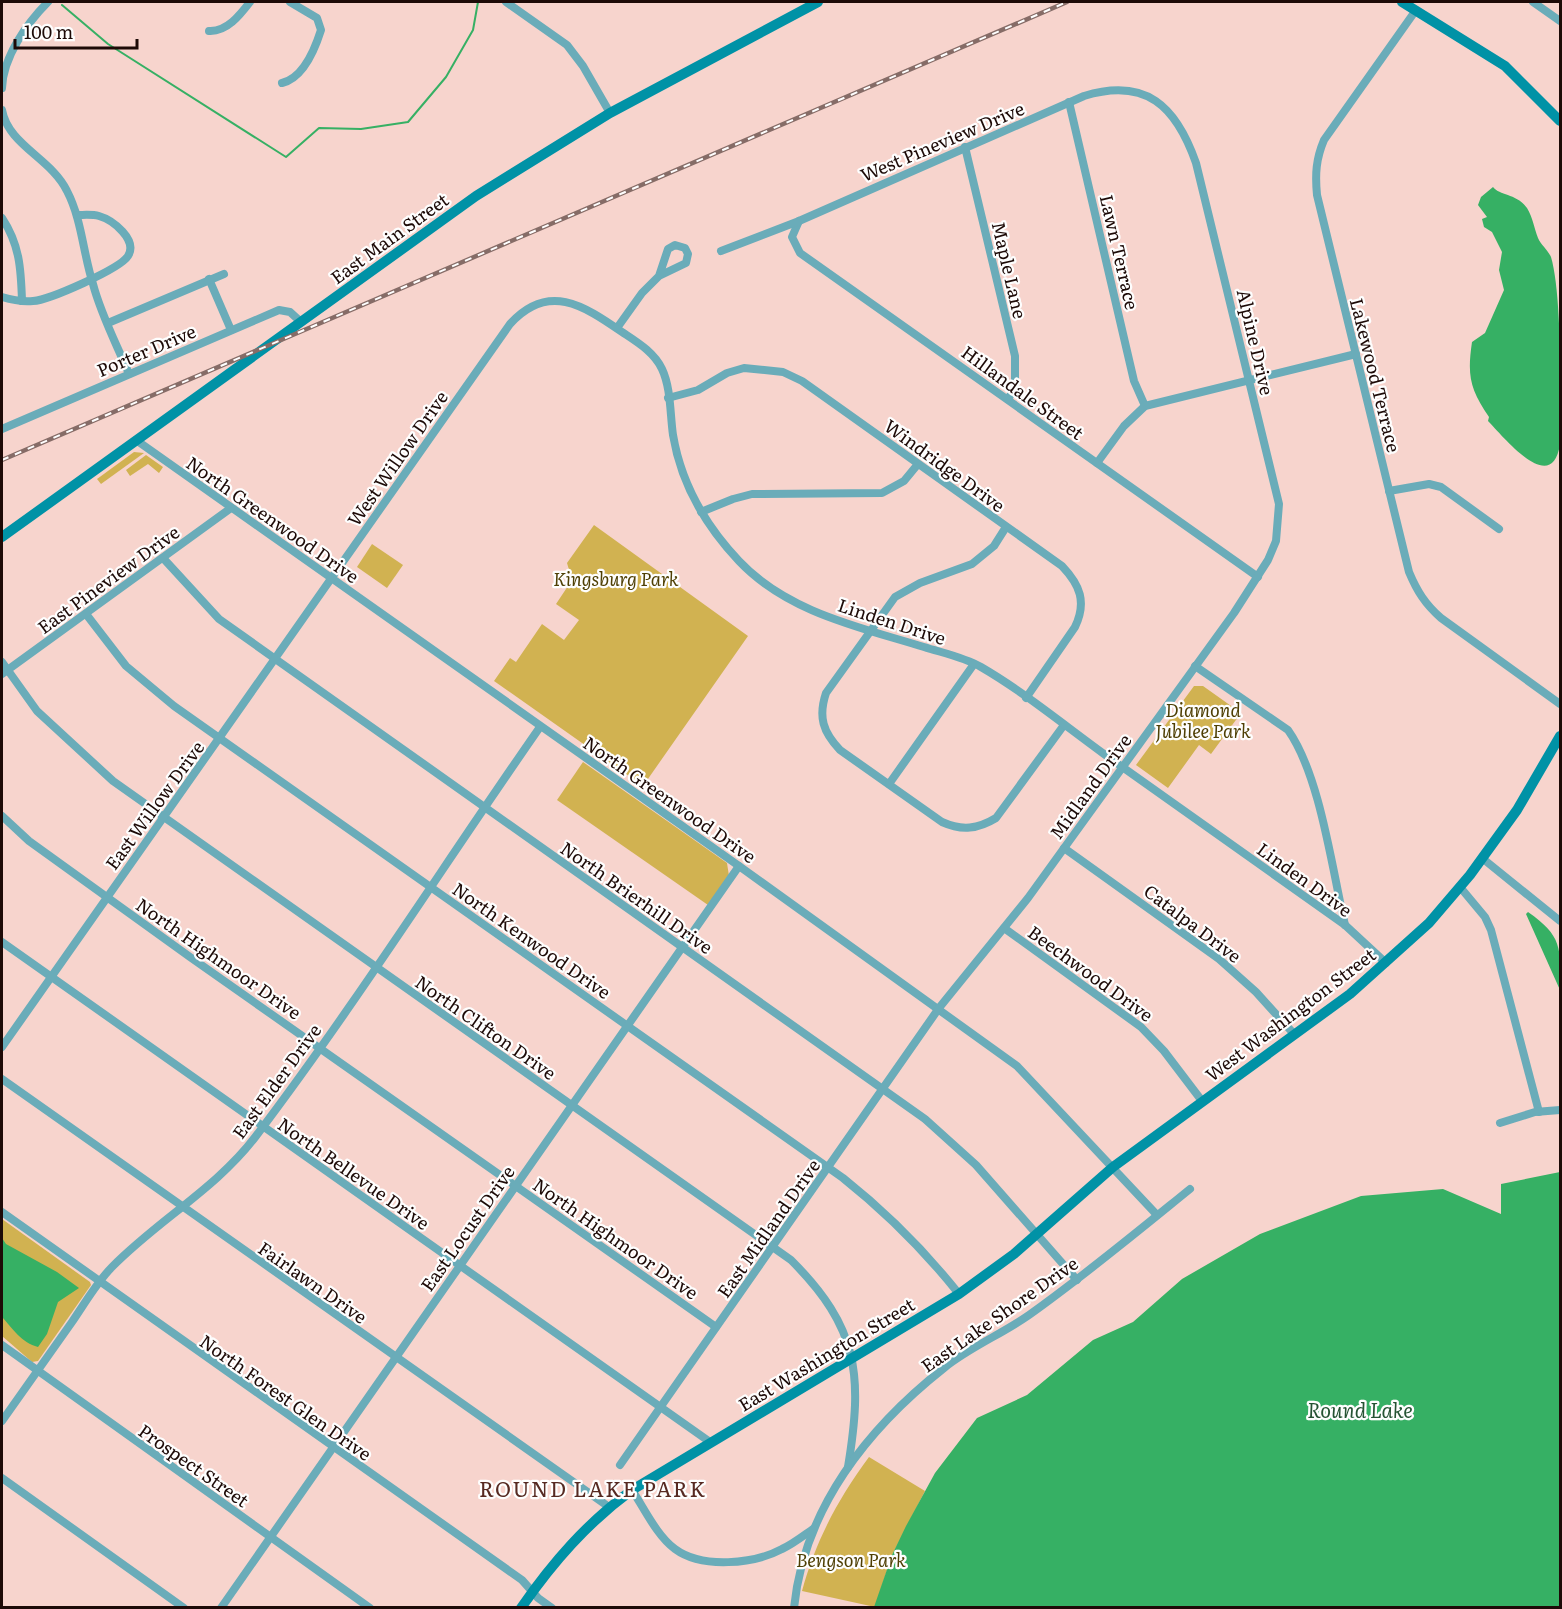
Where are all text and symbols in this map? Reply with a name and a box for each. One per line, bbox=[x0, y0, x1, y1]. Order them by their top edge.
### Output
scale bar bbox=[15, 12, 136, 50]
text: 100 m bbox=[24, 18, 73, 45]
street label: West Pineview Drive bbox=[856, 94, 1028, 188]
street label: East Main Street bbox=[324, 185, 454, 290]
street label: Lawn Terrace bbox=[1094, 192, 1146, 312]
street label: Maple Lane bbox=[986, 219, 1034, 321]
street label: Alpine Drive bbox=[1231, 286, 1281, 398]
street label: Lakewood Terrace bbox=[1344, 295, 1408, 455]
street label: Porter Drive bbox=[92, 317, 200, 383]
street label: Hillandale Street bbox=[956, 338, 1090, 446]
street label: West Willow Drive bbox=[340, 385, 454, 531]
street label: Windridge Drive bbox=[879, 412, 1011, 518]
street label: North Greenwood Drive bbox=[181, 449, 365, 589]
street label: East Pineview Drive bbox=[31, 518, 185, 640]
park label: Kingsburg Park bbox=[553, 565, 679, 592]
street label: Linden Drive bbox=[835, 591, 949, 651]
park label: Diamond Jubilee Park bbox=[1155, 696, 1251, 744]
street label: Midland Drive bbox=[1043, 728, 1137, 844]
street label: North Greenwood Drive bbox=[578, 729, 762, 869]
street label: East Willow Drive bbox=[98, 735, 210, 875]
street label: North Brierhill Drive bbox=[555, 834, 719, 960]
street label: Linden Drive bbox=[1252, 835, 1358, 923]
street label: North Kenwood Drive bbox=[447, 875, 617, 1005]
street label: Catalpa Drive bbox=[1139, 877, 1247, 969]
street label: North Highmoor Drive bbox=[131, 891, 307, 1025]
street label: Beechwood Drive bbox=[1023, 918, 1159, 1028]
street label: West Washington Street bbox=[1199, 940, 1382, 1087]
street label: North Clifton Drive bbox=[410, 968, 562, 1086]
street label: East Elder Drive bbox=[225, 1018, 327, 1144]
street label: North Bellevue Drive bbox=[273, 1110, 435, 1236]
street label: East Midland Drive bbox=[710, 1153, 826, 1303]
street label: East Locust Drive bbox=[413, 1159, 521, 1297]
street label: North Highmoor Drive bbox=[528, 1171, 704, 1305]
street label: Fairlawn Drive bbox=[253, 1234, 373, 1330]
street label: East Lake Shore Drive bbox=[915, 1250, 1083, 1378]
street label: East Washington Street bbox=[733, 1290, 920, 1417]
street label: North Forest Glen Drive bbox=[195, 1327, 377, 1467]
water label: Round Lake bbox=[1307, 1394, 1413, 1424]
street label: Prospect Street bbox=[133, 1417, 255, 1514]
district label: ROUND LAKE PARK bbox=[479, 1472, 707, 1503]
park label: Bengson Park bbox=[796, 1546, 906, 1573]

